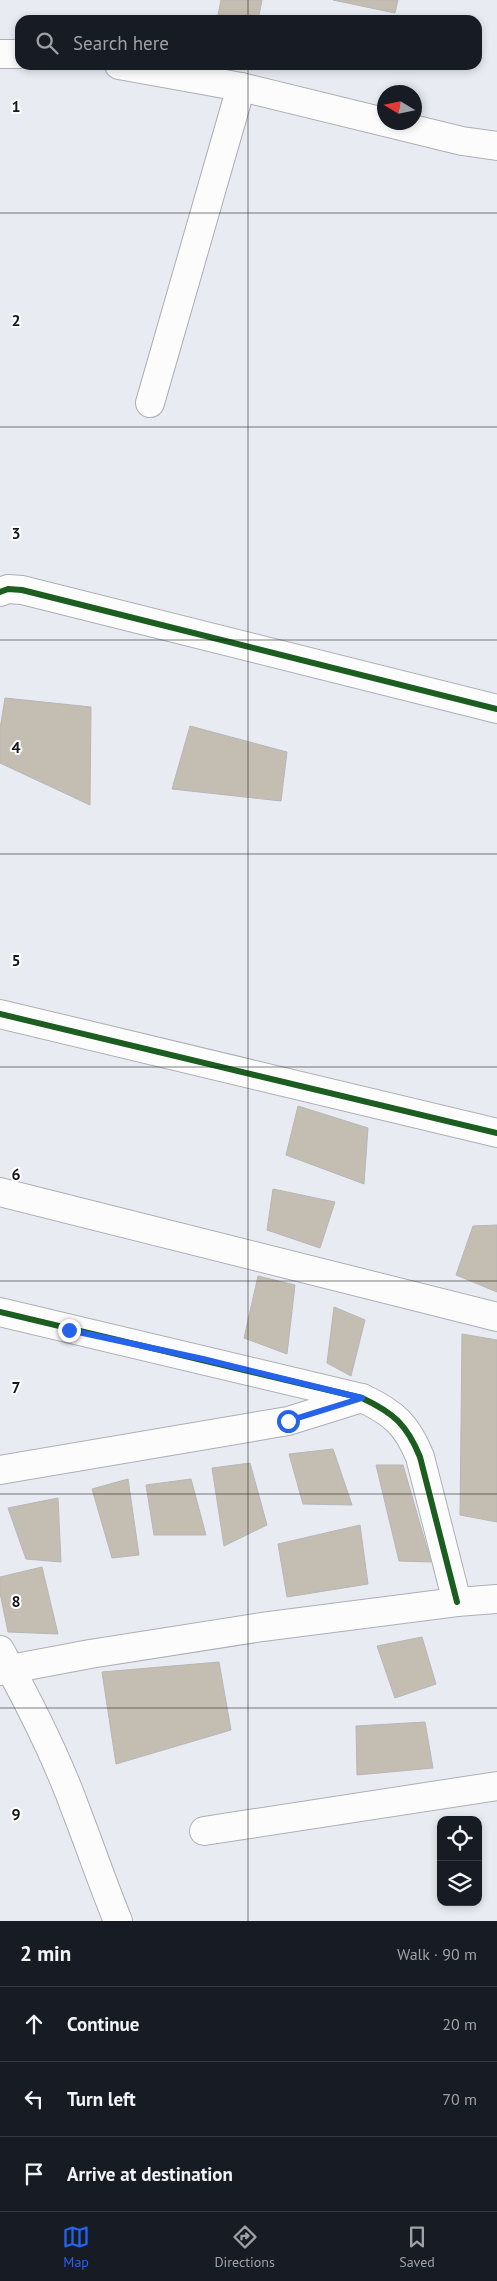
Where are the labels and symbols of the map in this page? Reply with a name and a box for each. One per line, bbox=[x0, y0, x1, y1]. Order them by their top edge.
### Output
north arrow bbox=[377, 85, 422, 130]
text: 1 bbox=[11, 96, 21, 116]
text: 2 bbox=[11, 310, 21, 330]
text: 3 bbox=[11, 523, 21, 543]
text: 4 bbox=[11, 737, 21, 757]
text: 5 bbox=[11, 950, 21, 970]
text: 6 bbox=[11, 1164, 21, 1184]
route end bbox=[58, 1319, 81, 1342]
text: 7 bbox=[11, 1377, 21, 1397]
route start bbox=[277, 1410, 300, 1433]
text: 8 bbox=[11, 1591, 21, 1611]
text: 9 bbox=[11, 1804, 21, 1824]

